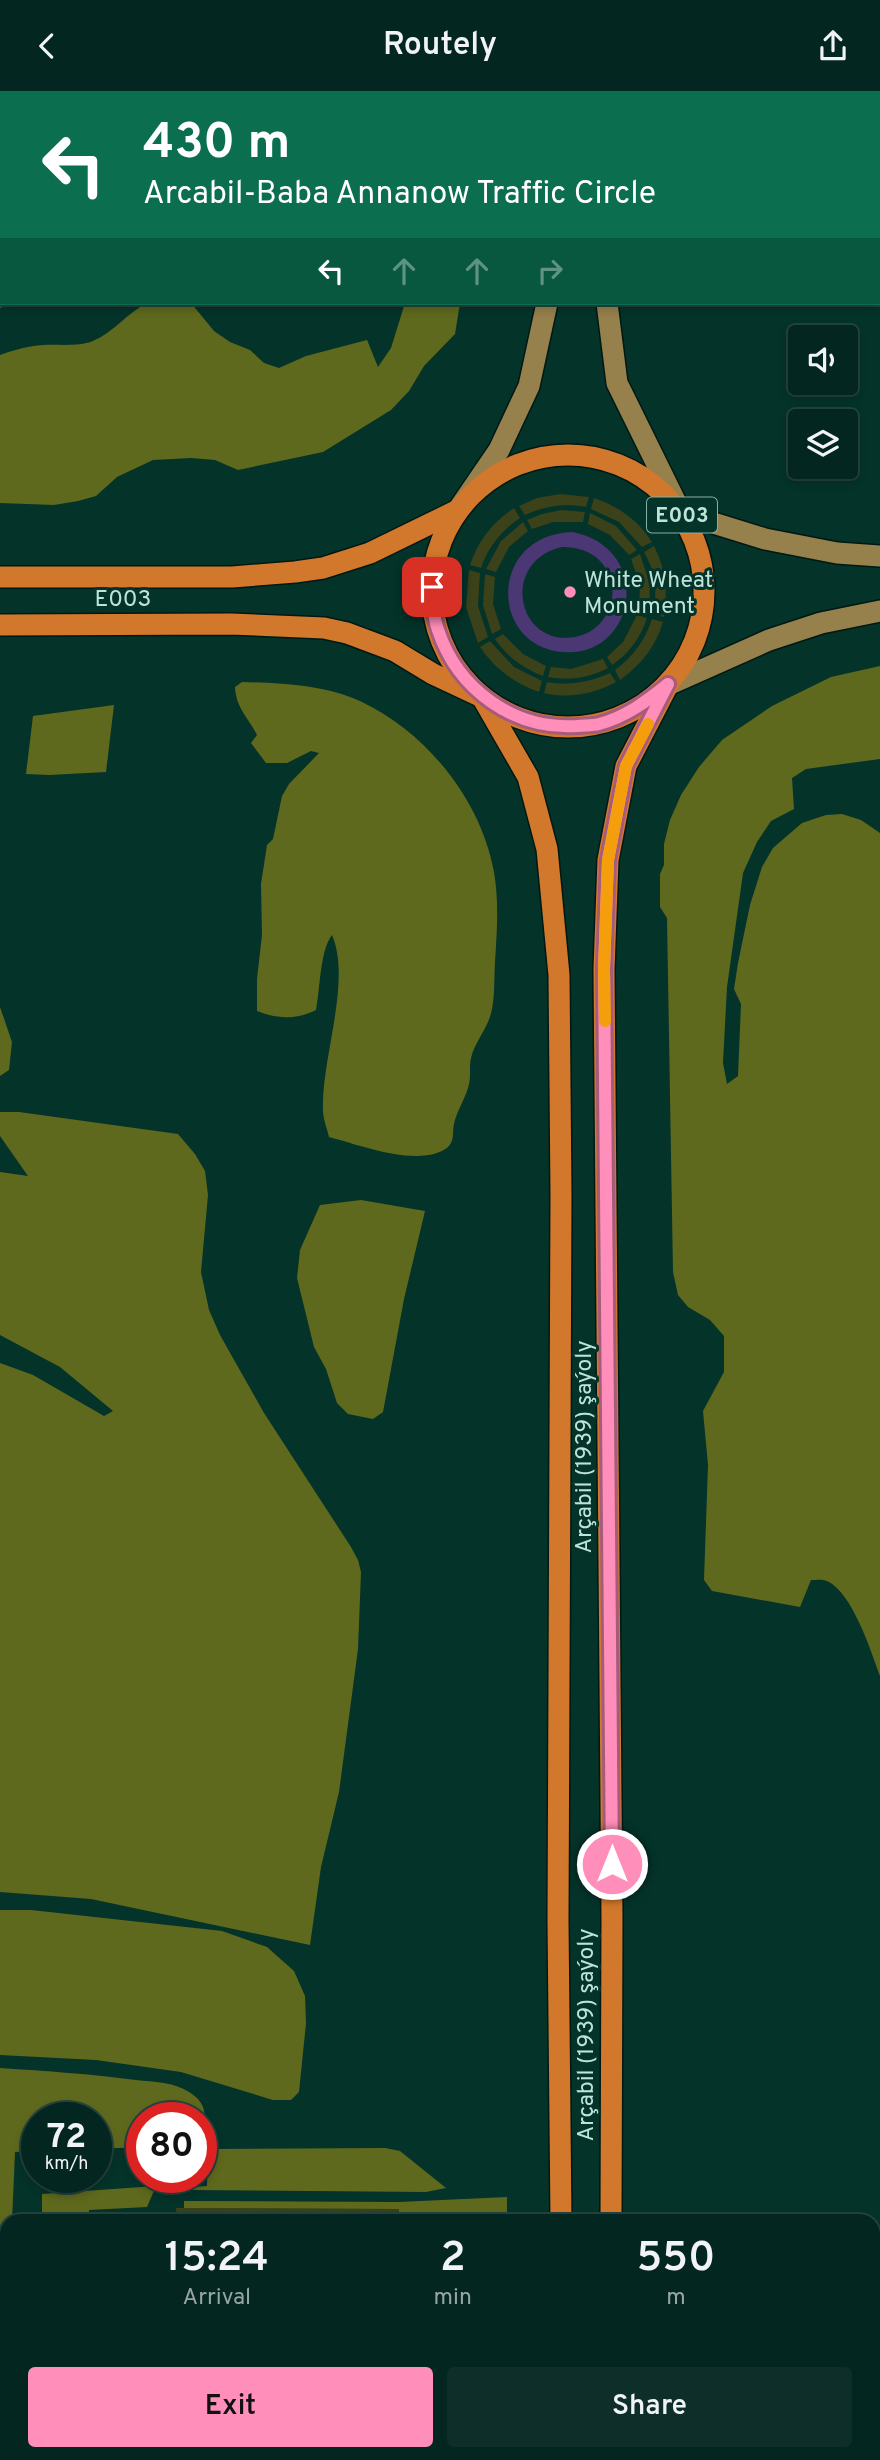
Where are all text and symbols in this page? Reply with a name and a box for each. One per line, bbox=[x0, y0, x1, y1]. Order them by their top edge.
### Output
text: Routely bbox=[383, 26, 497, 66]
icon: back bbox=[28, 27, 66, 65]
icon: share bbox=[814, 27, 852, 65]
text: 430 m bbox=[143, 114, 291, 176]
icon: left bbox=[28, 119, 119, 210]
text: Arcabil-Baba Annanow Traffic Circle bbox=[143, 175, 656, 215]
icon: left bbox=[312, 252, 350, 290]
icon: ahead bbox=[385, 252, 423, 290]
icon: ahead bbox=[458, 252, 496, 290]
icon: right bbox=[531, 252, 569, 290]
map controls bbox=[788, 325, 858, 479]
button: sound bbox=[788, 325, 858, 395]
button: layers bbox=[788, 409, 858, 479]
road number: E003 bbox=[647, 497, 717, 533]
pin bbox=[402, 557, 462, 617]
place label: White Wheat Monument bbox=[584, 567, 713, 622]
icon: arrive bbox=[413, 568, 451, 606]
marker: White Wheat Monument bbox=[562, 584, 578, 600]
street label: E003 bbox=[95, 586, 151, 615]
street label: Arçabil (1939) şaýoly bbox=[571, 1340, 600, 1554]
position arrow bbox=[575, 1827, 649, 1901]
street label: Arçabil (1939) şaýoly bbox=[573, 1928, 602, 2142]
speed limit sign: 80 bbox=[126, 2102, 217, 2193]
text: 72 bbox=[47, 2116, 86, 2160]
text: km/h bbox=[45, 2153, 88, 2176]
text: 15:24 bbox=[165, 2233, 269, 2286]
text: 2 bbox=[440, 2233, 466, 2286]
text: 550 bbox=[636, 2233, 715, 2286]
text: Arrival bbox=[183, 2284, 251, 2313]
text: min bbox=[434, 2284, 472, 2313]
text: m bbox=[666, 2284, 686, 2313]
button: Exit bbox=[28, 2367, 433, 2447]
button: Share bbox=[447, 2367, 852, 2447]

